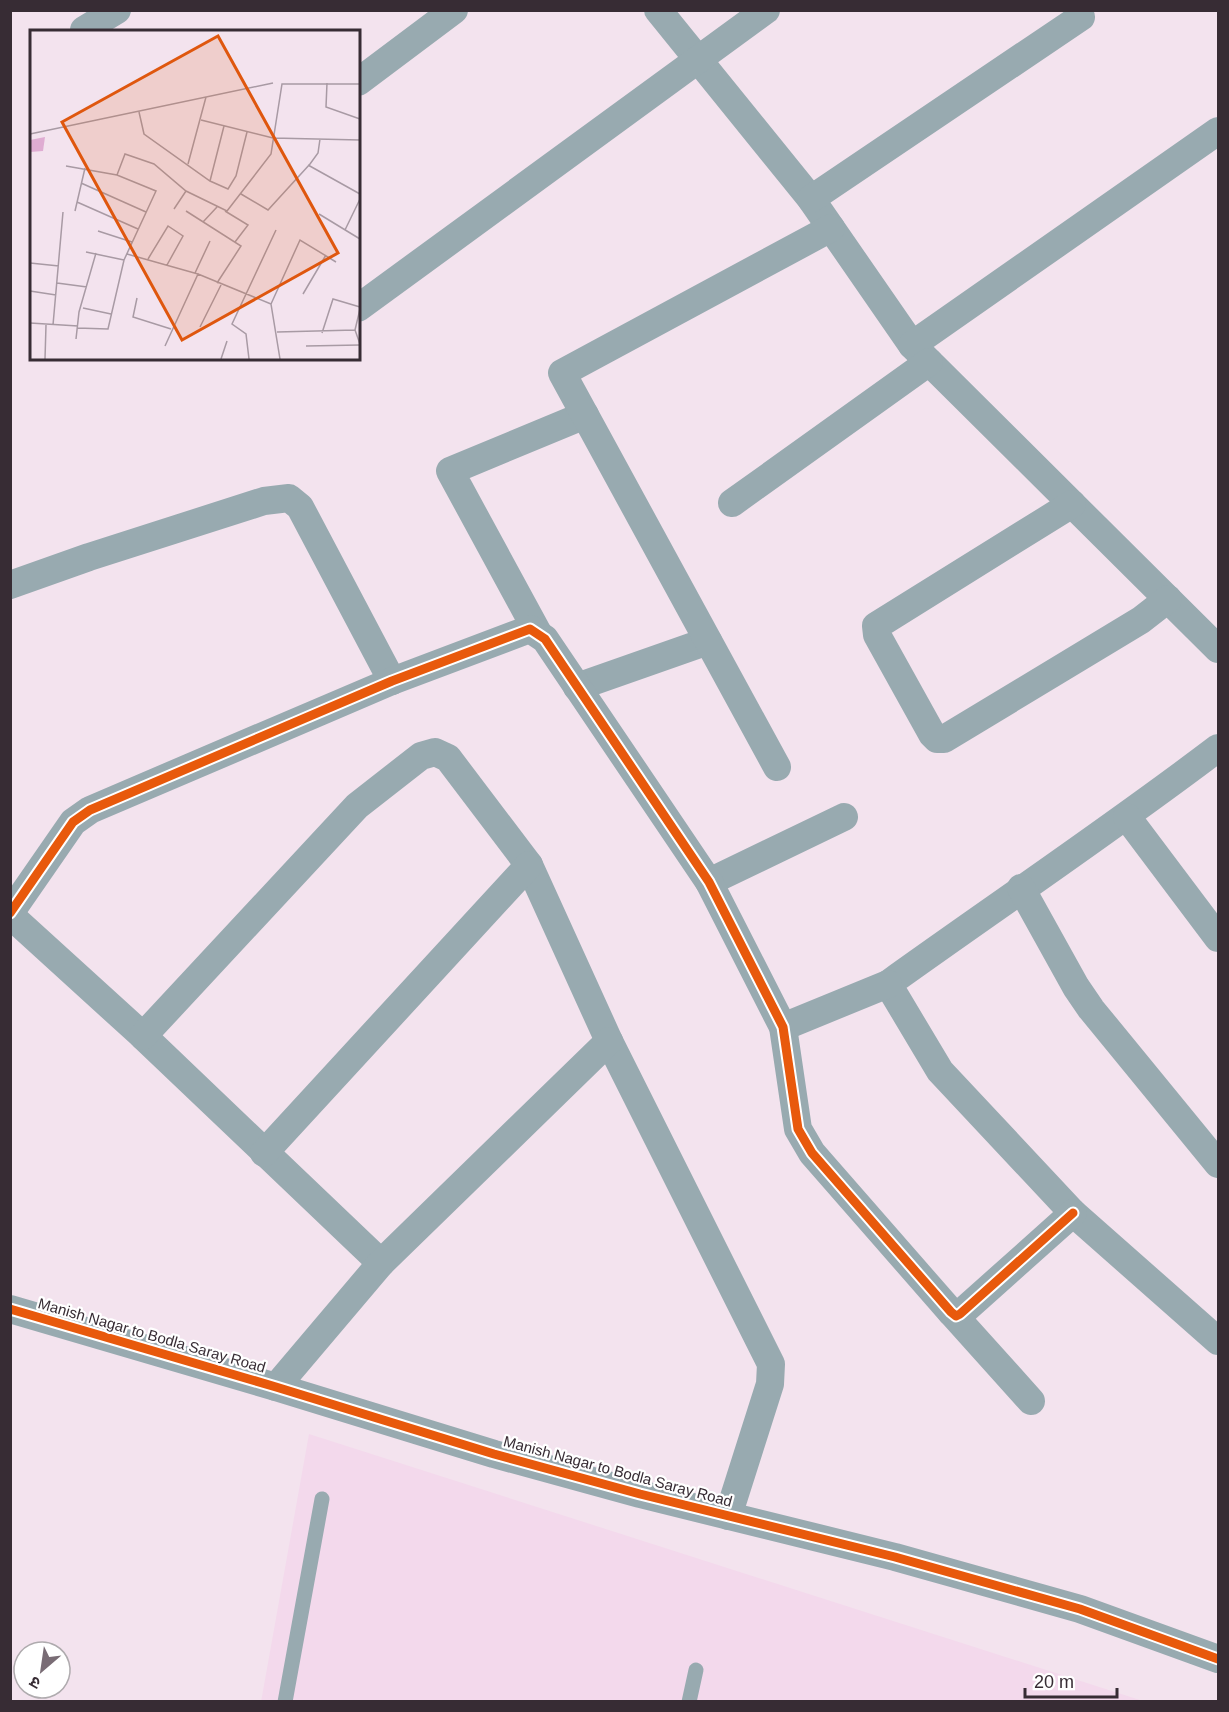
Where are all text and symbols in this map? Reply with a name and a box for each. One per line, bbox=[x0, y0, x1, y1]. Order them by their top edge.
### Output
inset map bbox=[30, 30, 360, 360]
street label: Manish Nagar to Bodla Saray Road bbox=[36, 1294, 268, 1376]
street label: Manish Nagar to Bodla Saray Road bbox=[502, 1432, 734, 1510]
north arrow bbox=[12, 1640, 72, 1700]
scale bar bbox=[1025, 1661, 1116, 1699]
text: 20 m bbox=[1034, 1672, 1074, 1692]
text: उ bbox=[26, 1673, 43, 1692]

